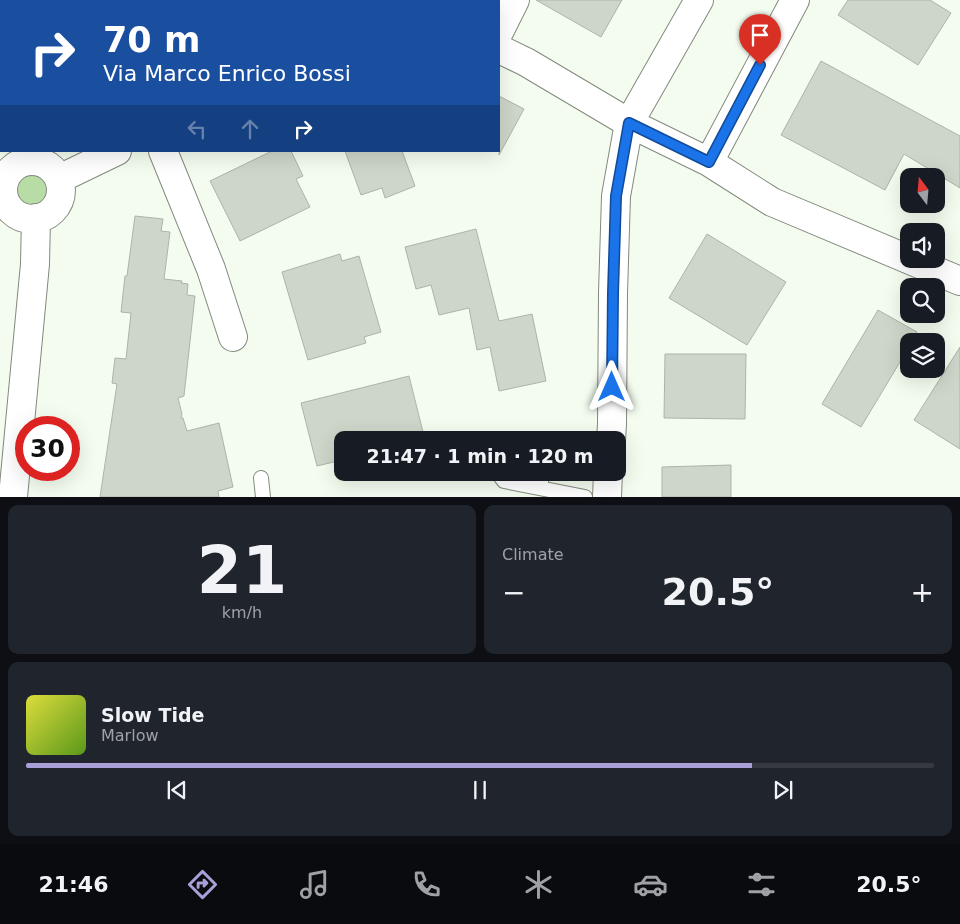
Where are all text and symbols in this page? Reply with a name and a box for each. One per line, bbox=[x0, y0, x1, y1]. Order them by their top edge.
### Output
pin bbox=[739, 14, 781, 65]
icon: right bbox=[20, 20, 85, 85]
text: 70 m bbox=[103, 20, 200, 60]
icon: arrive bbox=[746, 21, 774, 49]
text: Via Marco Enrico Bossi bbox=[103, 61, 351, 86]
icon: left bbox=[183, 115, 211, 143]
icon: ahead bbox=[236, 115, 264, 143]
icon: right bbox=[289, 115, 317, 143]
north arrow bbox=[900, 168, 945, 212]
map controls bbox=[900, 168, 945, 378]
button: sound bbox=[900, 223, 945, 268]
button: search bbox=[900, 278, 945, 323]
button: layers bbox=[900, 333, 945, 378]
position arrow bbox=[585, 360, 637, 412]
speed limit sign: 30 bbox=[15, 416, 80, 481]
text: 21:47 · 1 min · 120 m bbox=[366, 445, 594, 467]
text: 21 bbox=[197, 533, 287, 608]
text: Climate bbox=[502, 545, 564, 564]
text: 20.5° bbox=[662, 570, 774, 614]
text: − bbox=[502, 576, 525, 609]
text: + bbox=[911, 576, 934, 609]
text: km/h bbox=[222, 603, 262, 622]
text: Slow Tide bbox=[101, 704, 204, 726]
text: Marlow bbox=[101, 726, 159, 745]
icon: previous bbox=[163, 776, 191, 804]
icon: pause bbox=[466, 776, 494, 804]
icon: next bbox=[769, 776, 797, 804]
icon: directions bbox=[185, 867, 220, 902]
icon: music bbox=[297, 867, 332, 902]
icon: phone bbox=[409, 867, 444, 902]
icon: climate bbox=[521, 867, 556, 902]
icon: car bbox=[633, 867, 668, 902]
icon: filters bbox=[744, 867, 779, 902]
text: 21:46 bbox=[38, 872, 108, 897]
text: 20.5° bbox=[856, 872, 922, 897]

